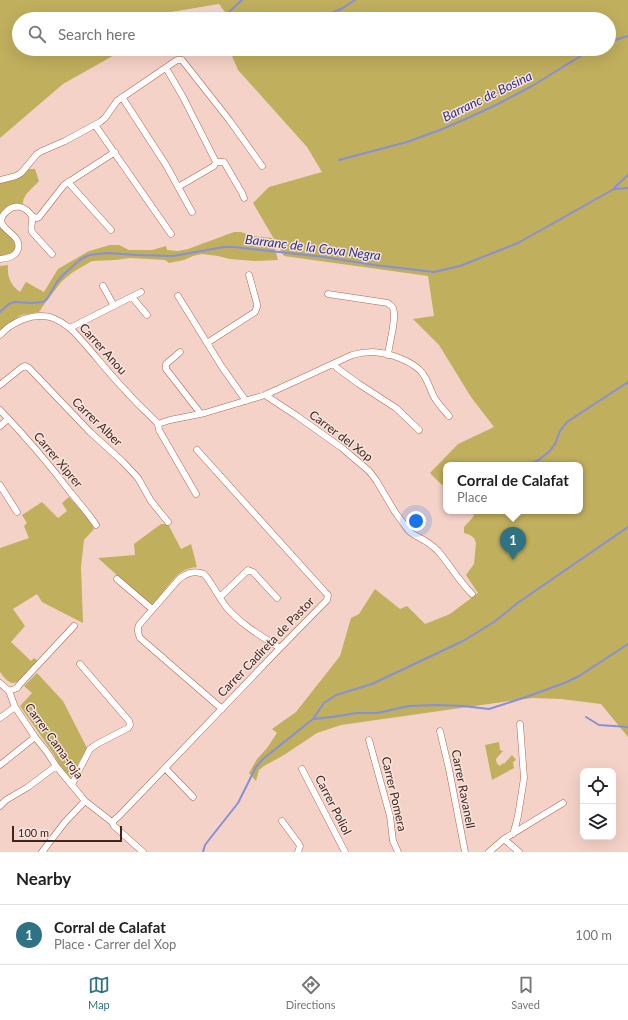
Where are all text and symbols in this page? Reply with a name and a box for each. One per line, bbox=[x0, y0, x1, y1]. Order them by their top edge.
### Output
search box bbox=[12, 12, 616, 56]
icon: search bbox=[26, 23, 48, 45]
text: Search here bbox=[58, 25, 135, 43]
water label: Barranc de Bosina bbox=[440, 67, 535, 125]
water label: Barranc de la Cova Negra bbox=[244, 231, 382, 263]
street label: Carrer Anou bbox=[76, 320, 130, 377]
street label: Carrer Alber bbox=[69, 394, 126, 450]
street label: Carrer del Xop bbox=[307, 407, 376, 465]
street label: Carrer Xiprer bbox=[31, 429, 86, 491]
popup bbox=[443, 462, 583, 514]
text: Corral de Calafat bbox=[457, 471, 569, 489]
text: Place bbox=[457, 489, 487, 505]
your location bbox=[406, 511, 426, 531]
pin: 1 bbox=[500, 527, 526, 560]
street label: Carrer Cadireta de Pastor bbox=[214, 593, 318, 700]
street label: Carrer Cama-roja bbox=[22, 700, 87, 782]
street label: Carrer Ravanell bbox=[448, 748, 478, 830]
street label: Carrer Pomera bbox=[379, 755, 410, 833]
map controls bbox=[580, 768, 616, 840]
button: locate bbox=[580, 768, 616, 804]
street label: Carrer Poliol bbox=[312, 772, 355, 837]
button: layers bbox=[580, 804, 616, 840]
scale bar bbox=[12, 824, 122, 843]
text: 100 m bbox=[18, 826, 49, 839]
text: Nearby bbox=[16, 868, 71, 889]
text: Corral de Calafat bbox=[54, 918, 166, 936]
text: 1 bbox=[25, 927, 33, 943]
text: 100 m bbox=[575, 927, 612, 943]
text: Place · Carrer del Xop bbox=[54, 936, 176, 952]
tab: Map bbox=[88, 974, 110, 1011]
tab: Directions bbox=[286, 974, 335, 1011]
tab: Saved bbox=[511, 974, 540, 1011]

